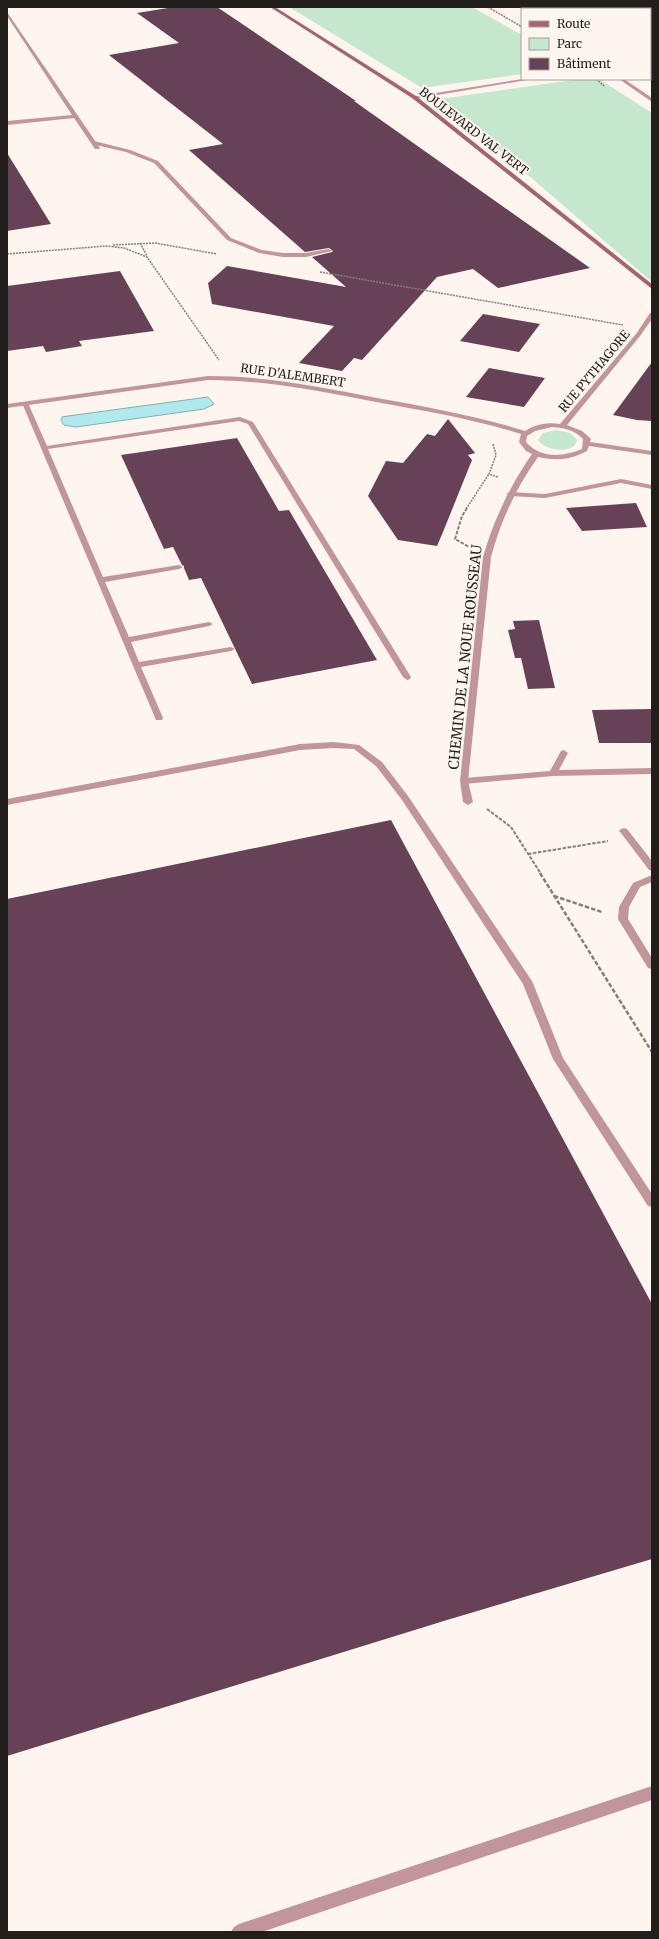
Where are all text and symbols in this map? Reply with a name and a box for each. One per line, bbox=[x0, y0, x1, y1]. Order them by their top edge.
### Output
legend bbox=[521, 8, 651, 80]
text: Route bbox=[557, 16, 590, 31]
text: Parc bbox=[557, 36, 582, 51]
text: Bâtiment bbox=[557, 56, 611, 71]
street label: BOULEVARD VAL VERT bbox=[417, 84, 532, 179]
street label: RUE PYTHAGORE bbox=[555, 326, 633, 415]
street label: RUE D'ALEMBERT bbox=[240, 360, 347, 390]
street label: CHEMIN DE LA NOUE ROUSSEAU bbox=[444, 543, 486, 770]

